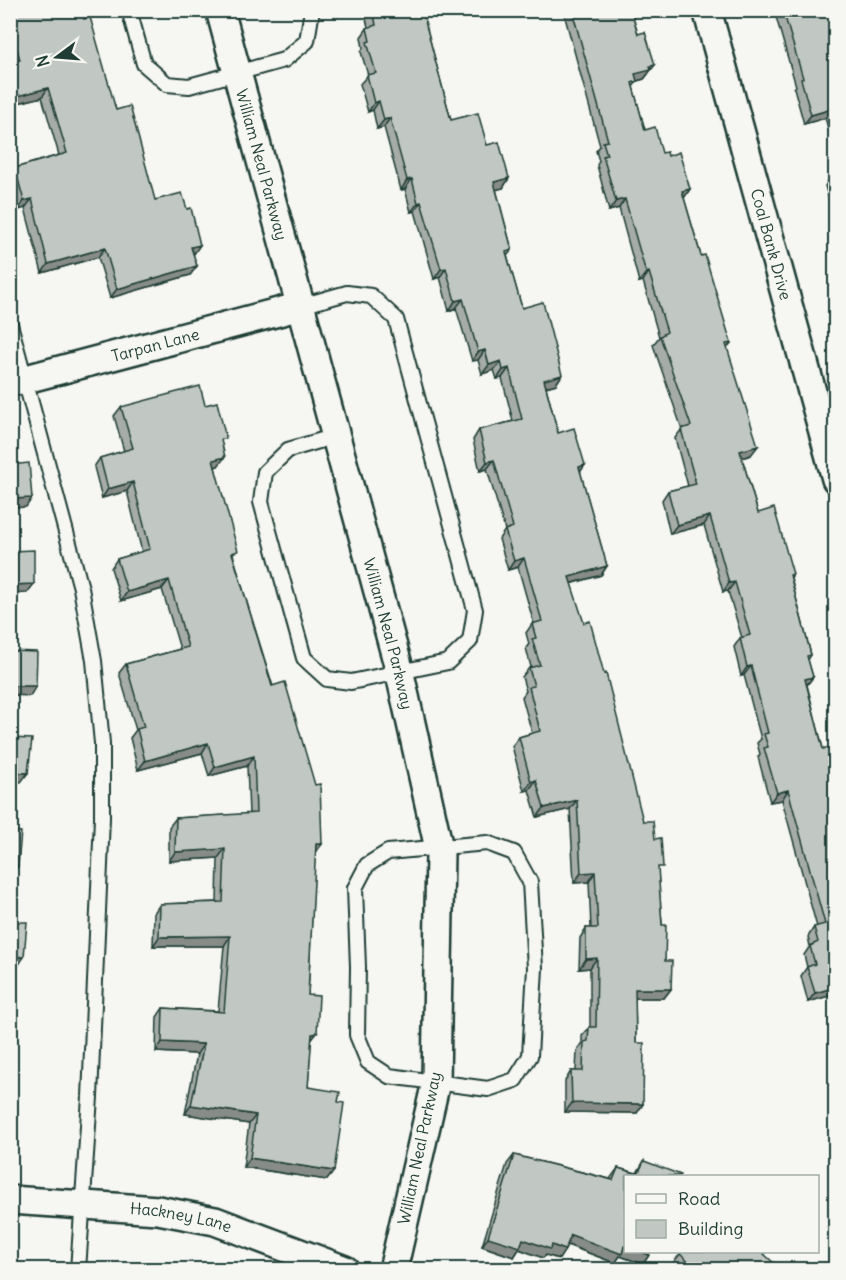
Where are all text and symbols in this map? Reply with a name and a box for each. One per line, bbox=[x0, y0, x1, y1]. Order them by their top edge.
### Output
north arrow bbox=[27, 27, 87, 87]
text: N bbox=[31, 53, 54, 69]
street label: William Neal Parkway bbox=[232, 87, 292, 242]
street label: Coal Bank Drive bbox=[747, 186, 796, 302]
street label: Tarpan Lane bbox=[109, 323, 201, 366]
street label: William Neal Parkway bbox=[359, 556, 418, 711]
street label: William Neal Parkway bbox=[393, 1070, 445, 1226]
legend bbox=[624, 1175, 819, 1253]
text: Road bbox=[678, 1187, 721, 1210]
street label: Hackney Lane bbox=[129, 1198, 235, 1236]
text: Building bbox=[678, 1217, 743, 1240]

